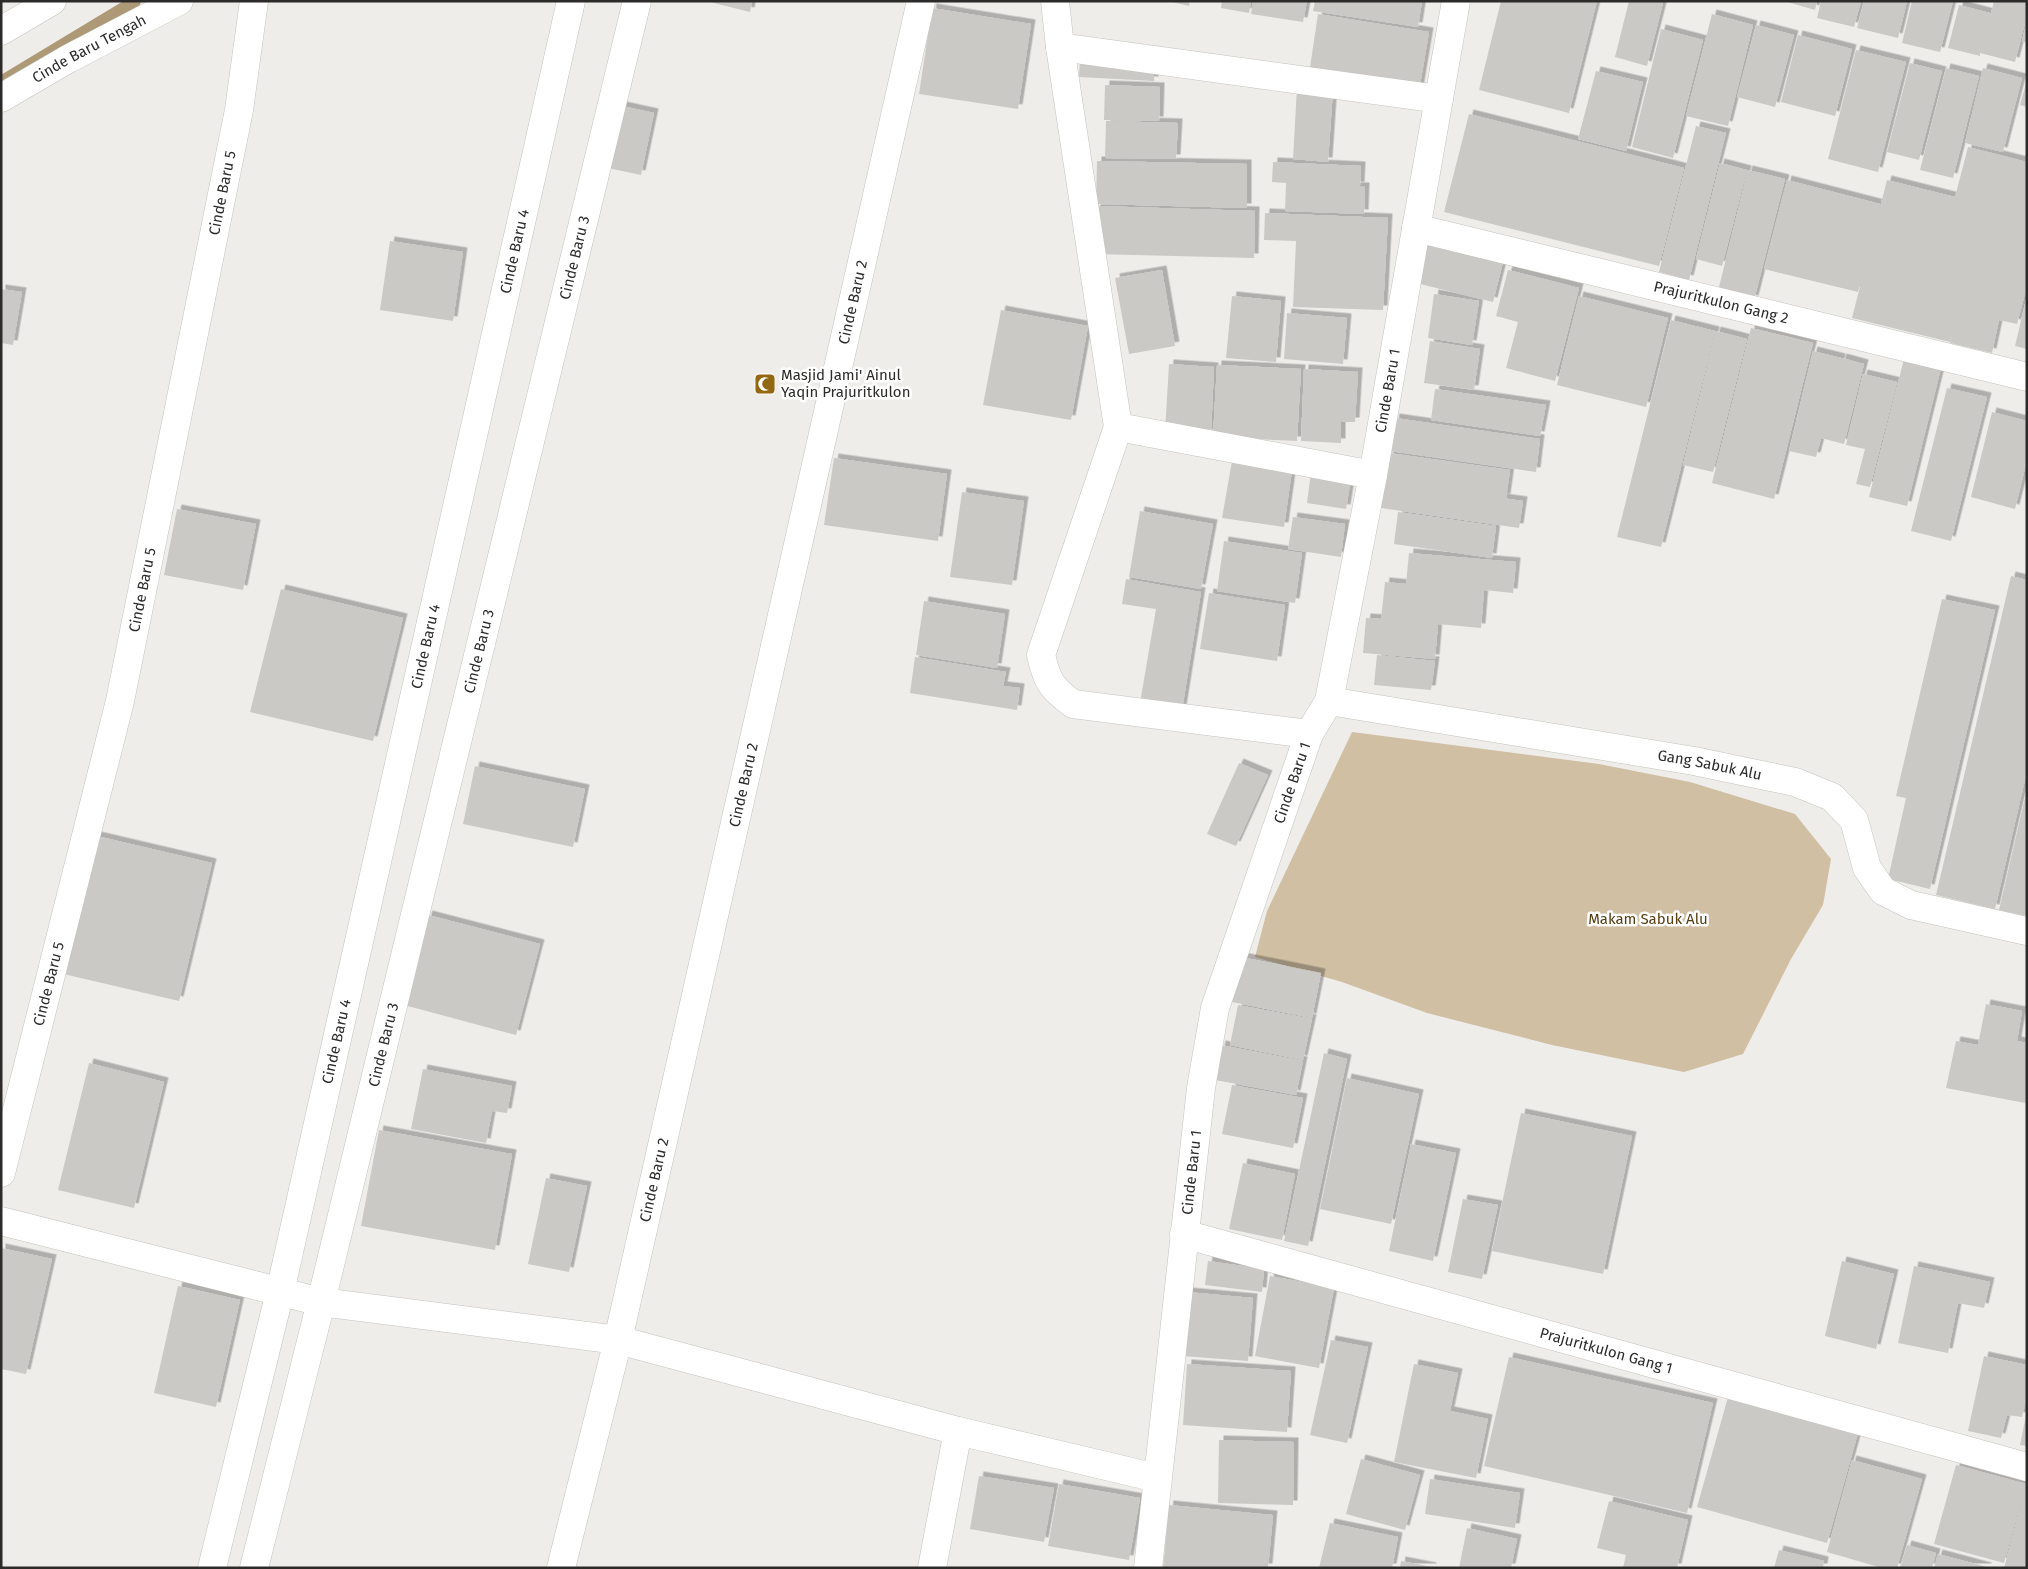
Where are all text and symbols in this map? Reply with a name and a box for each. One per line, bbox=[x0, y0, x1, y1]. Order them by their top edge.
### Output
street label: Cinde Baru Tengah bbox=[29, 11, 149, 87]
street label: Cinde Baru 5 bbox=[205, 149, 240, 237]
street label: Cinde Baru 4 bbox=[496, 207, 533, 295]
street label: Cinde Baru 3 bbox=[556, 214, 594, 302]
street label: Cinde Baru 2 bbox=[835, 258, 871, 346]
street label: Prajuritkulon Gang 2 bbox=[1652, 277, 1790, 327]
street label: Cinde Baru 1 bbox=[1372, 348, 1404, 434]
place label: Masjid Jami' Ainul Yaqin Prajuritkulon bbox=[781, 366, 910, 401]
mosque icon: Masjid Jami' Ainul Yaqin Prajuritkulon bbox=[753, 372, 777, 396]
street label: Cinde Baru 5 bbox=[125, 546, 160, 634]
street label: Cinde Baru 4 bbox=[407, 602, 444, 691]
street label: Cinde Baru 3 bbox=[460, 607, 498, 695]
street label: Cinde Baru 1 bbox=[1270, 740, 1314, 826]
street label: Cinde Baru 2 bbox=[725, 741, 762, 829]
street label: Gang Sabuk Alu bbox=[1656, 746, 1763, 784]
park label: Makam Sabuk Alu bbox=[1588, 910, 1708, 928]
street label: Cinde Baru 5 bbox=[29, 940, 68, 1028]
street label: Cinde Baru 4 bbox=[318, 997, 355, 1086]
street label: Cinde Baru 3 bbox=[365, 1001, 402, 1089]
street label: Cinde Baru 1 bbox=[1178, 1129, 1205, 1216]
street label: Cinde Baru 2 bbox=[636, 1136, 672, 1224]
street label: Prajuritkulon Gang 1 bbox=[1538, 1324, 1675, 1378]

